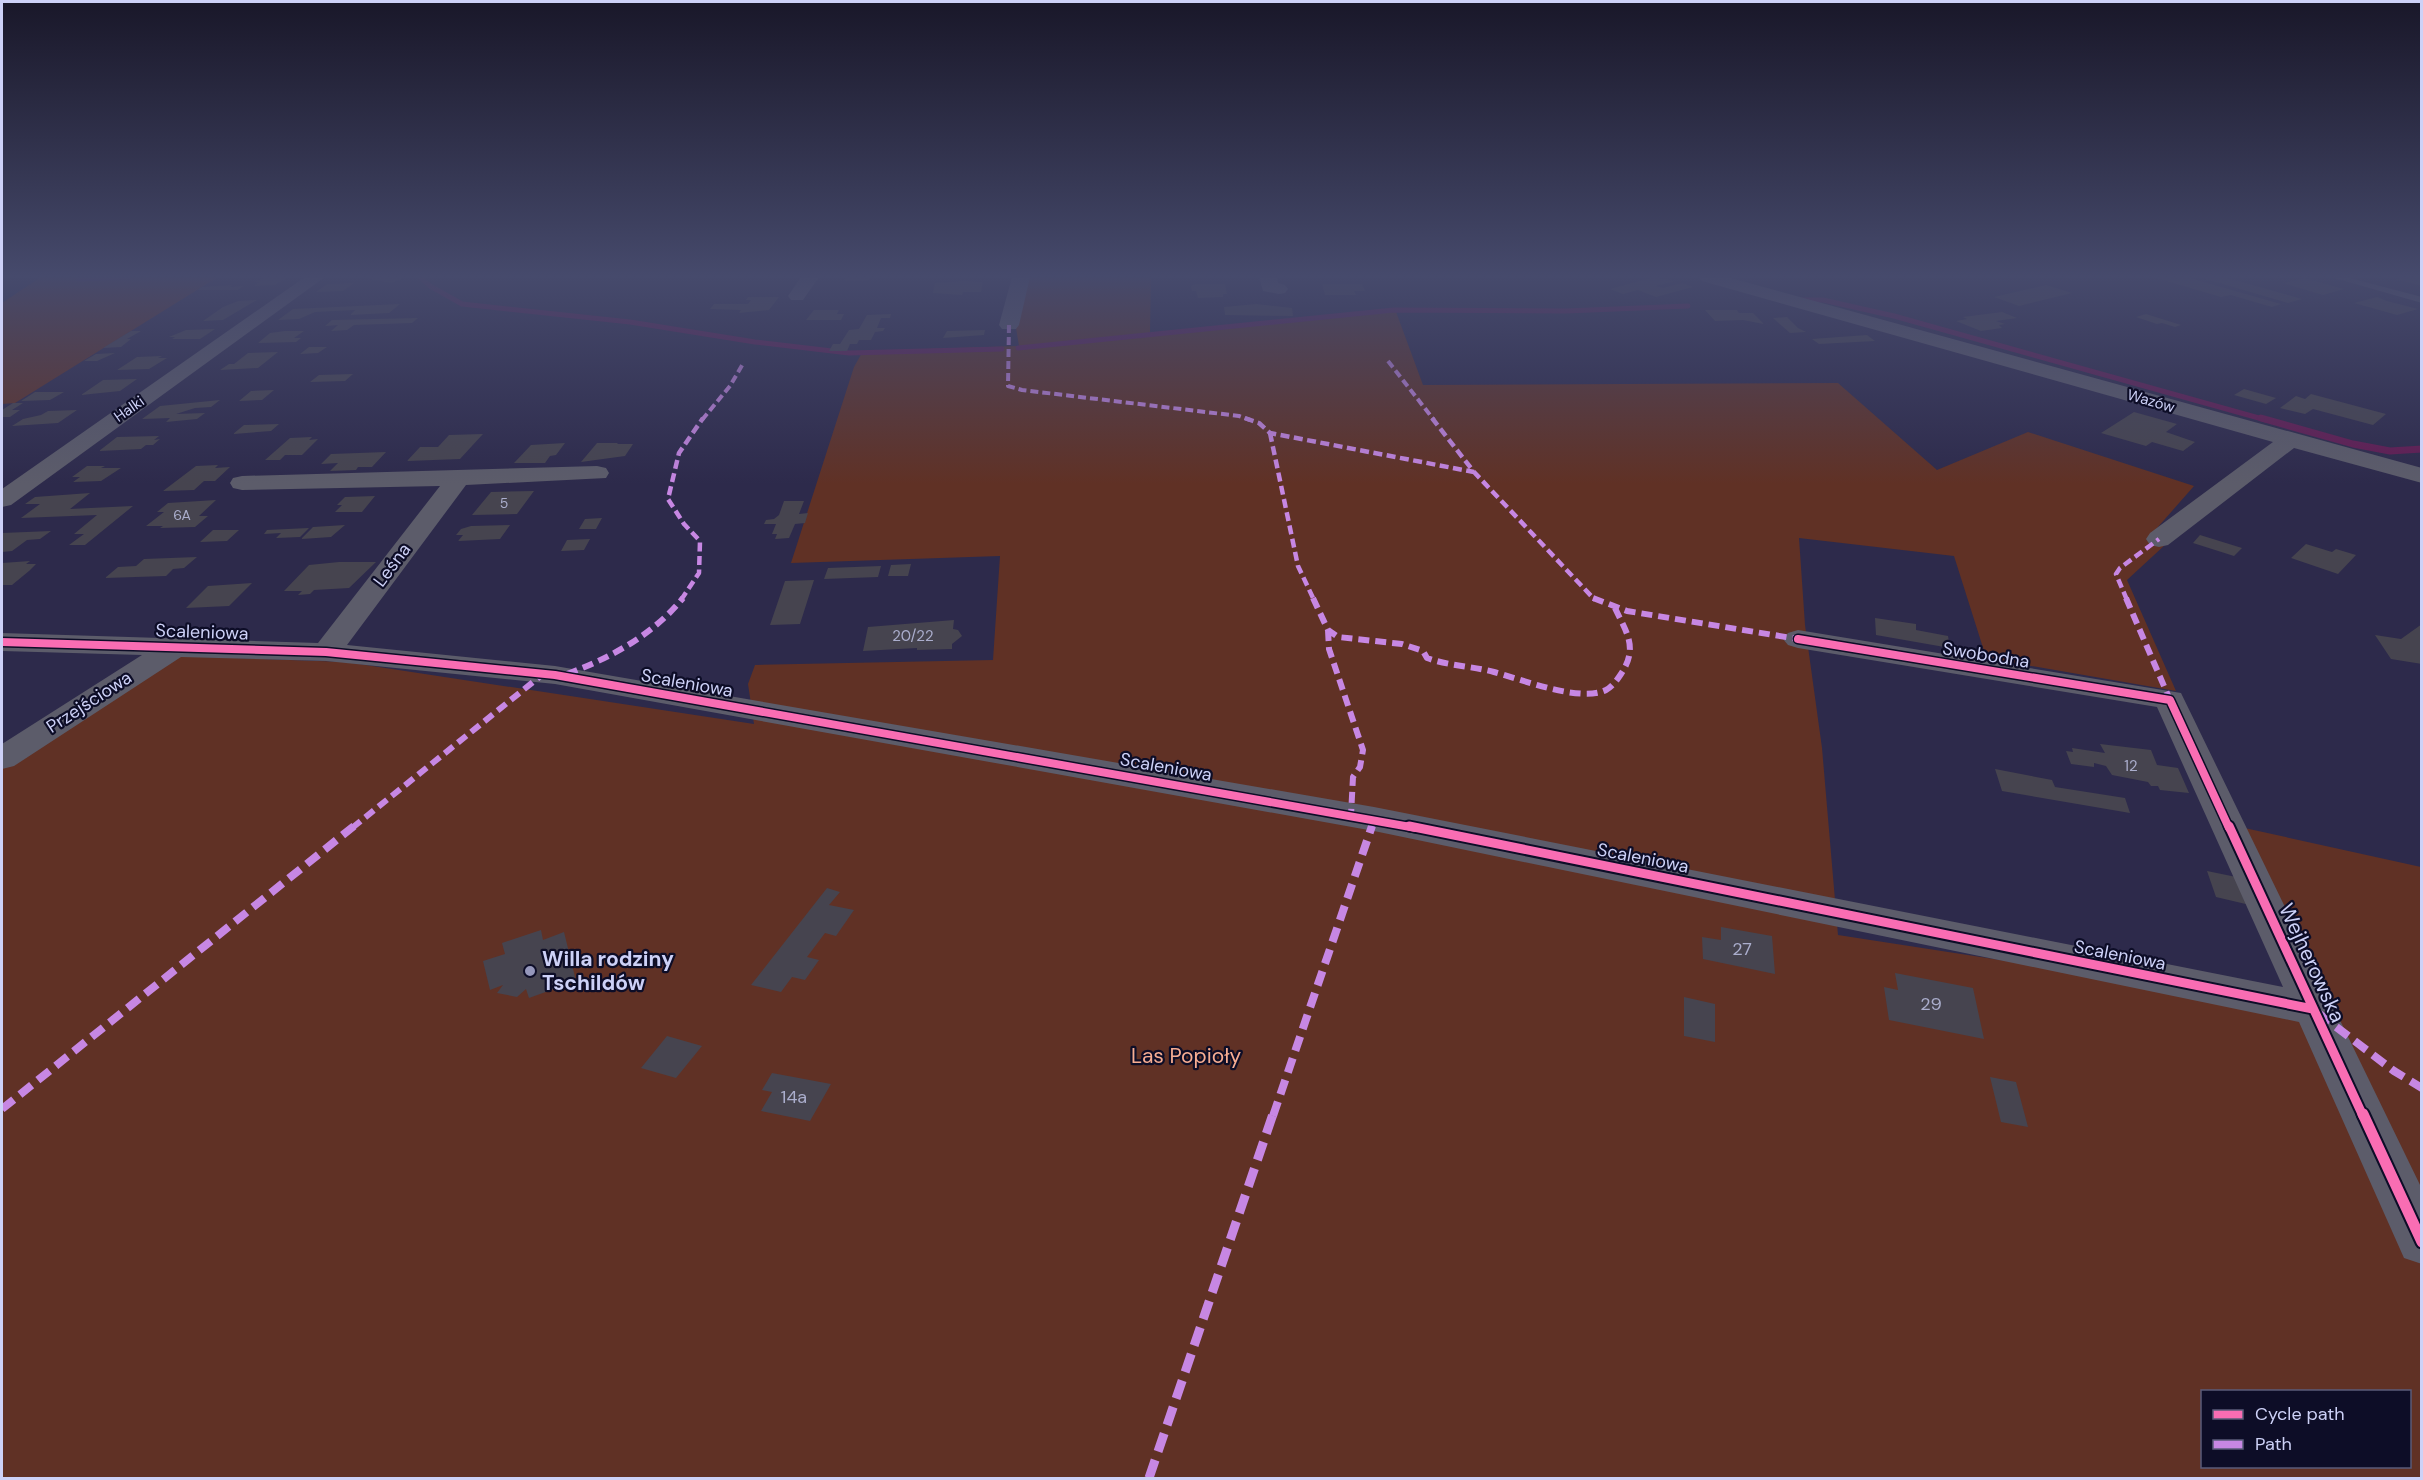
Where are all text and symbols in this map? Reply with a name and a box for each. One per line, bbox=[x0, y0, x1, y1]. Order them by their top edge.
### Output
street label: Wazów bbox=[2125, 385, 2178, 418]
street label: Halki bbox=[110, 391, 148, 427]
house number: 5 bbox=[500, 494, 508, 512]
house number: 6A bbox=[173, 506, 191, 524]
street label: Leśna bbox=[368, 538, 416, 592]
street label: Scaleniowa bbox=[155, 618, 249, 646]
house number: 20/22 bbox=[892, 626, 934, 646]
street label: Swobodna bbox=[1941, 636, 2031, 674]
street label: Scaleniowa bbox=[639, 663, 735, 703]
street label: Przejściowa bbox=[42, 665, 136, 739]
street label: Scaleniowa bbox=[1118, 747, 1214, 787]
house number: 12 bbox=[2124, 756, 2138, 776]
street label: Scaleniowa bbox=[1595, 837, 1691, 879]
street label: Wejherowska bbox=[2272, 899, 2352, 1027]
street label: Scaleniowa bbox=[2072, 934, 2168, 976]
house number: 27 bbox=[1732, 937, 1752, 961]
place label: Willa rodziny Tschildów bbox=[542, 945, 674, 997]
marker: Willa rodziny Tschildów bbox=[523, 964, 537, 978]
house number: 29 bbox=[1920, 992, 1942, 1016]
park label: Las Popioły bbox=[1131, 1042, 1241, 1070]
house number: 14a bbox=[781, 1085, 807, 1109]
legend bbox=[2201, 1390, 2411, 1468]
text: Cycle path bbox=[2255, 1402, 2345, 1426]
text: Path bbox=[2255, 1432, 2292, 1456]

